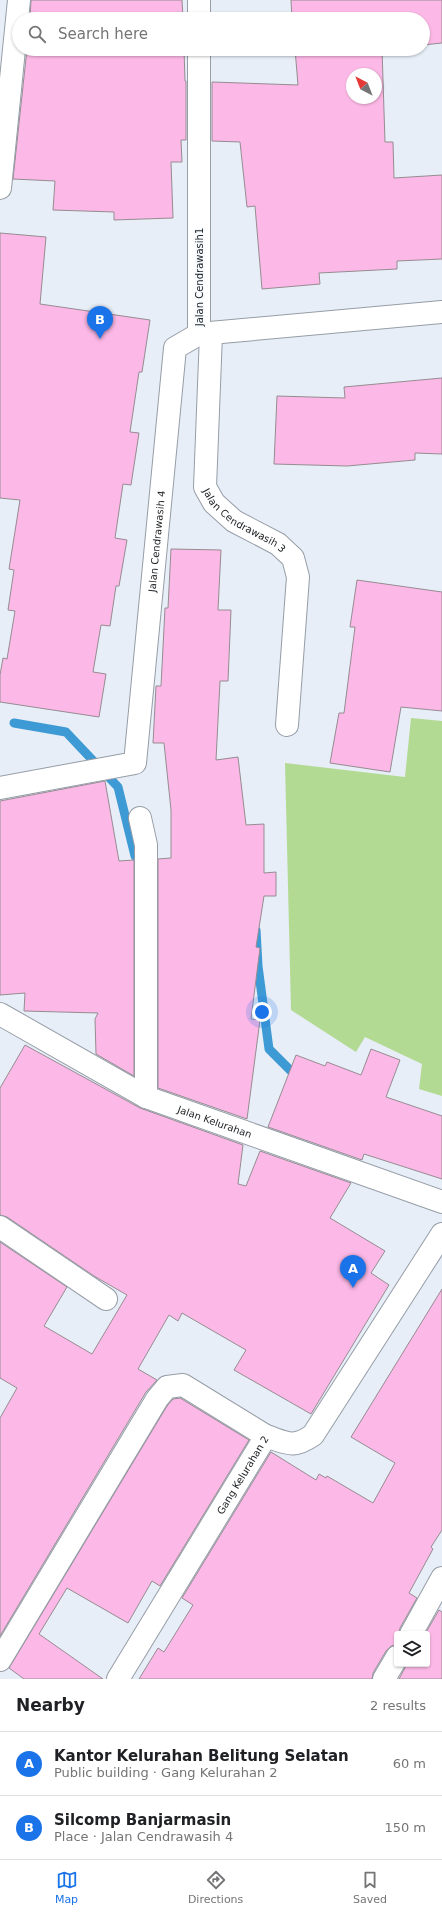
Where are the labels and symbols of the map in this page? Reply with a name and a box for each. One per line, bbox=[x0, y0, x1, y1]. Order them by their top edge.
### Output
north arrow bbox=[346, 68, 382, 104]
street label: Jalan Cendrawasih1 bbox=[194, 228, 205, 327]
pin: B bbox=[87, 306, 113, 339]
street label: Jalan Cendrawasih 3 bbox=[201, 485, 288, 554]
street label: Jalan Cendrawasih 4 bbox=[146, 490, 167, 594]
your location bbox=[252, 1002, 272, 1022]
street label: Jalan Kelurahan bbox=[175, 1103, 253, 1140]
pin: A bbox=[340, 1255, 366, 1288]
street label: Gang Kelurahan 2 bbox=[214, 1434, 270, 1516]

